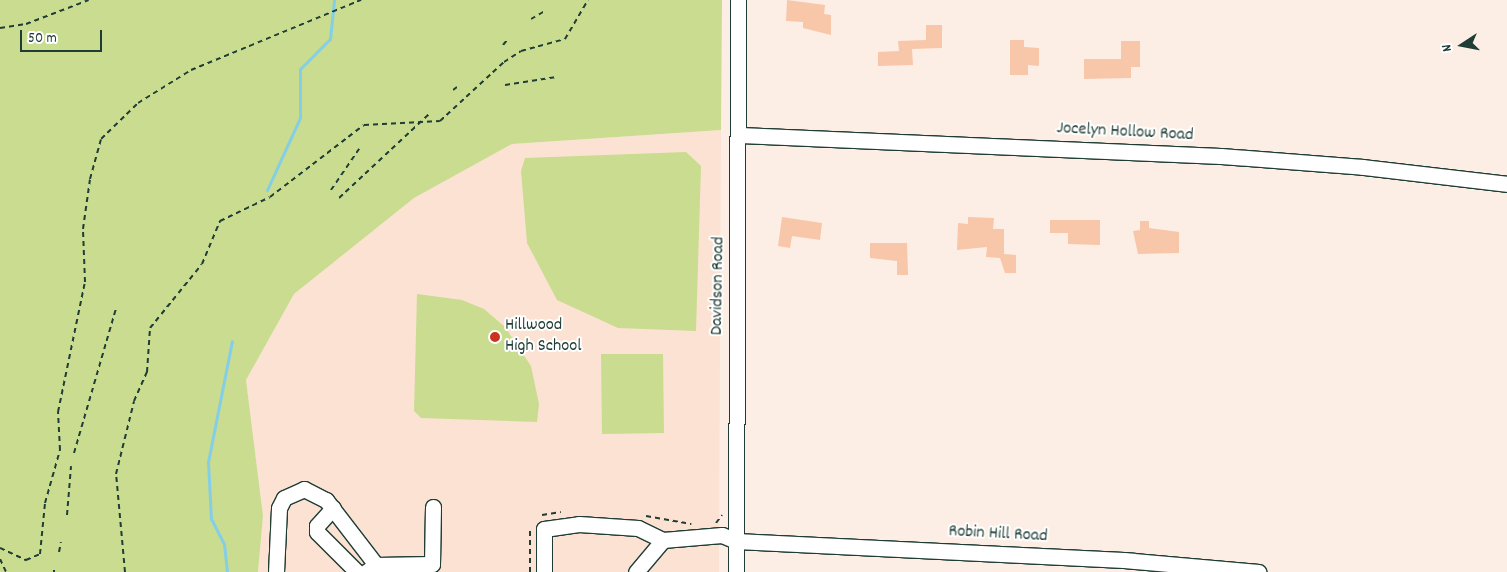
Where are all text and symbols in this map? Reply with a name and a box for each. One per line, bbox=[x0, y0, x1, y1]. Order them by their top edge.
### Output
scale bar bbox=[22, 20, 105, 52]
north arrow bbox=[1437, 20, 1487, 70]
text: 50 m bbox=[28, 28, 57, 50]
text: N bbox=[1437, 43, 1458, 53]
street label: Jocelyn Hollow Road bbox=[1056, 119, 1194, 147]
street label: Davidson Road bbox=[707, 236, 731, 336]
place label: Hillwood High School bbox=[505, 316, 581, 358]
marker: Hillwood High School bbox=[489, 331, 501, 343]
street label: Robin Hill Road bbox=[948, 522, 1048, 548]

